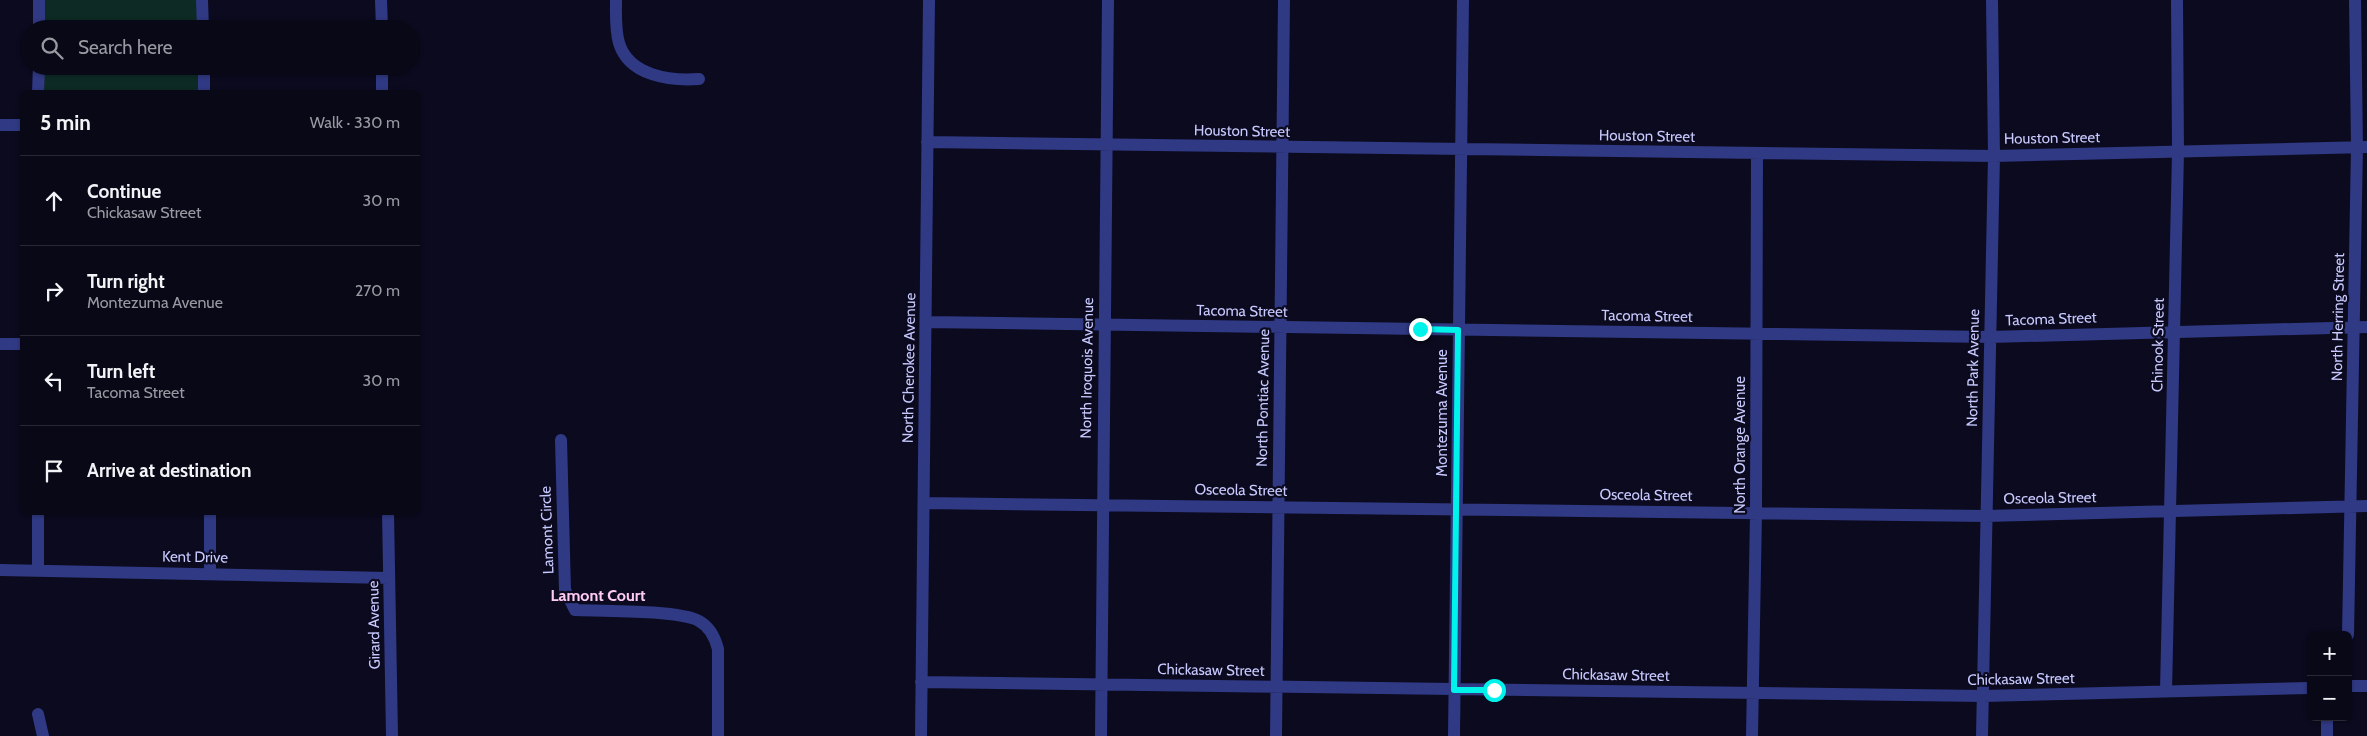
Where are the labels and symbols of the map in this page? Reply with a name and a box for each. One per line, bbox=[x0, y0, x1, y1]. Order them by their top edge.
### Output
street label: Houston Street bbox=[1194, 121, 1290, 141]
street label: Houston Street bbox=[1599, 126, 1695, 146]
street label: Houston Street bbox=[2004, 128, 2100, 148]
street label: North Herring Street bbox=[2328, 253, 2348, 381]
street label: North Cherokee Avenue bbox=[899, 292, 919, 443]
street label: North Iroquois Avenue bbox=[1077, 297, 1097, 439]
street label: Chinook Street bbox=[2148, 298, 2168, 392]
street label: Tacoma Street bbox=[1196, 301, 1288, 321]
street label: Tacoma Street bbox=[1601, 306, 1693, 326]
street label: Tacoma Street bbox=[2005, 308, 2097, 330]
street label: North Park Avenue bbox=[1963, 309, 1983, 427]
route end bbox=[1409, 318, 1432, 341]
street label: North Pontiac Avenue bbox=[1253, 329, 1273, 467]
street label: Montezuma Avenue bbox=[1433, 349, 1451, 477]
street label: North Orange Avenue bbox=[1731, 376, 1749, 514]
street label: Osceola Street bbox=[1194, 480, 1288, 500]
street label: Lamont Circle bbox=[536, 485, 558, 574]
street label: Osceola Street bbox=[1599, 485, 1693, 505]
street label: Osceola Street bbox=[2003, 488, 2097, 508]
street label: Kent Drive bbox=[162, 547, 228, 567]
street label: Girard Avenue bbox=[364, 580, 384, 670]
district label: Lamont Court bbox=[550, 586, 646, 605]
street label: Chickasaw Street bbox=[1157, 660, 1265, 680]
street label: Chickasaw Street bbox=[1562, 665, 1670, 685]
street label: Chickasaw Street bbox=[1967, 669, 2075, 689]
route start bbox=[1483, 679, 1506, 702]

